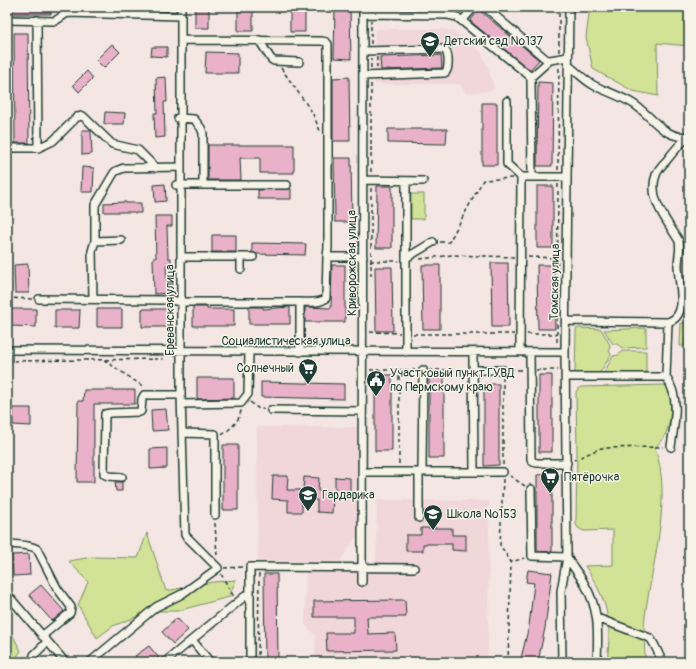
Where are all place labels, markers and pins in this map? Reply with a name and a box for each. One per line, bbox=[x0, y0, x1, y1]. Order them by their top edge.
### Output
school or university icon: Детский сад №137 bbox=[419, 30, 441, 58]
place label: Детский сад №137 bbox=[443, 34, 544, 49]
supermarket icon: Солнечный bbox=[297, 357, 319, 385]
place label: Солнечный bbox=[236, 361, 294, 376]
place label: Участковый пункт ГУВД по Пермскому краю bbox=[390, 366, 515, 395]
public building icon: Участковый пункт ГУВД по Пермскому краю bbox=[365, 369, 387, 397]
supermarket icon: Пятёрочка bbox=[539, 466, 561, 494]
place label: Пятёрочка bbox=[564, 470, 620, 485]
school or university icon: Гардарика bbox=[297, 484, 319, 512]
place label: Гардарика bbox=[322, 488, 375, 503]
school or university icon: Школа №153 bbox=[422, 503, 444, 531]
place label: Школа №153 bbox=[447, 507, 517, 522]

